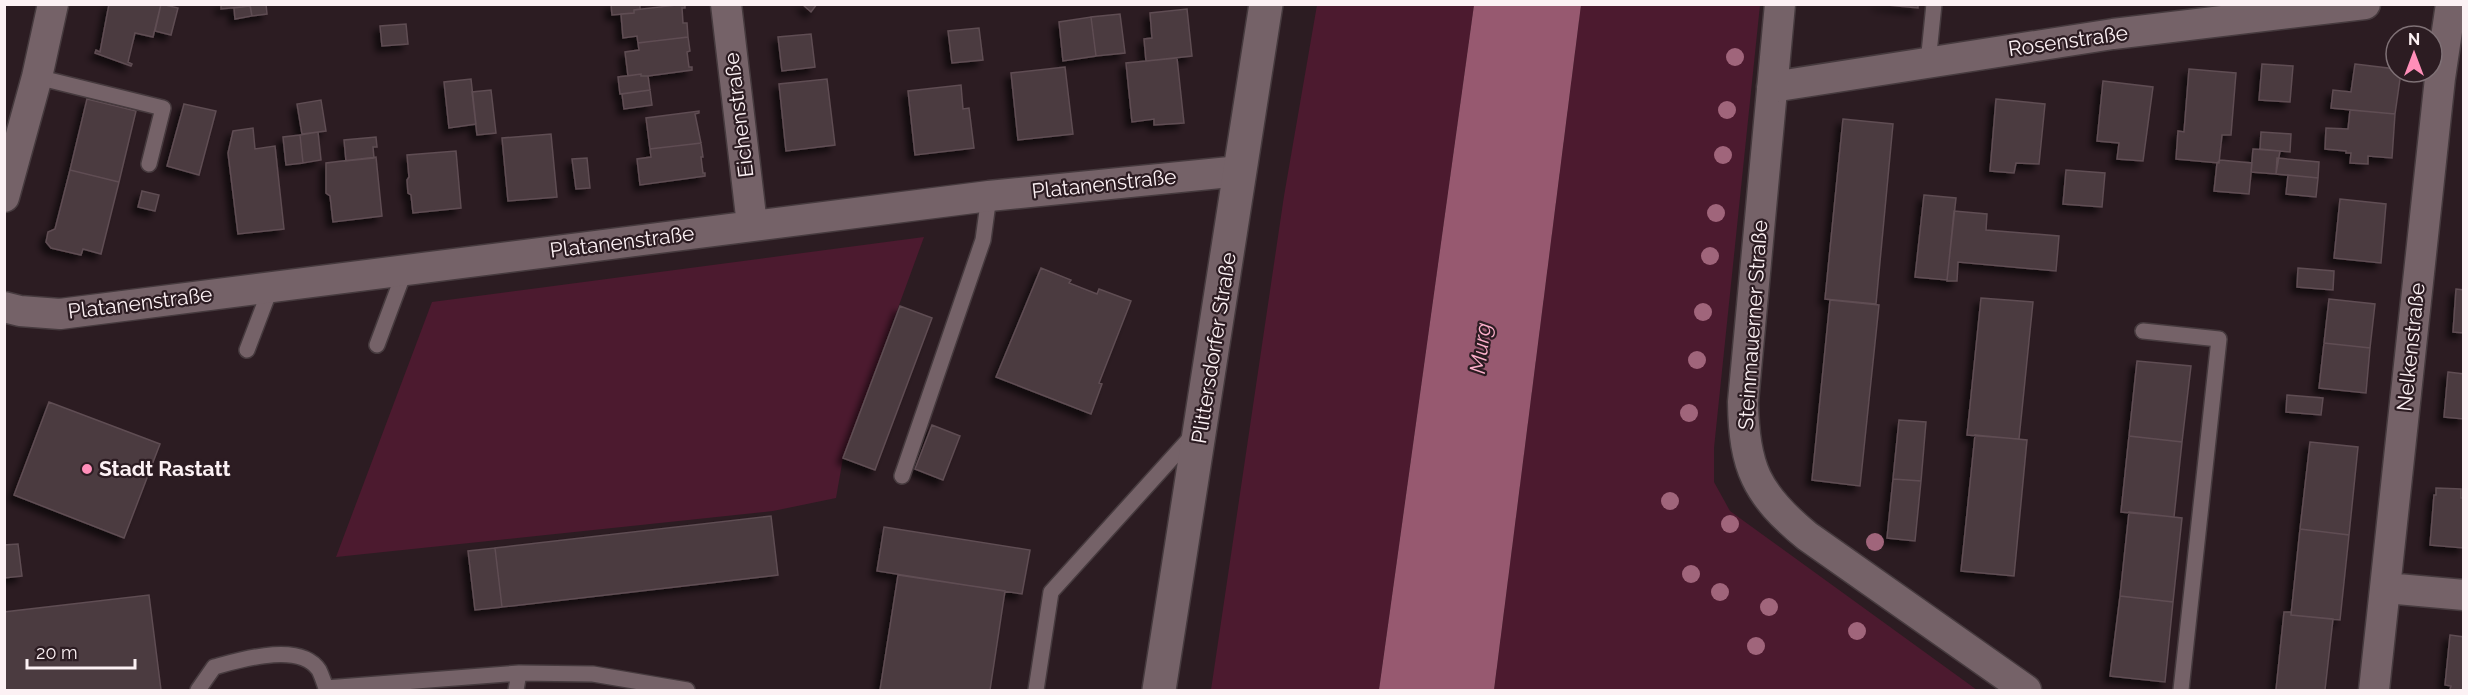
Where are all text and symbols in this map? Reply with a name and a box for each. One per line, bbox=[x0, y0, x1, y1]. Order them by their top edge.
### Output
street label: Rosenstraße bbox=[2007, 20, 2129, 61]
north arrow bbox=[2384, 24, 2444, 84]
text: N bbox=[2408, 30, 2420, 49]
street label: Eichenstraße bbox=[718, 51, 759, 179]
street label: Platanenstraße bbox=[1030, 163, 1177, 204]
street label: Steinmauerner Straße bbox=[1733, 219, 1772, 431]
street label: Platanenstraße bbox=[548, 220, 696, 263]
street label: Plittersdorfer Straße bbox=[1186, 250, 1241, 445]
street label: Platanenstraße bbox=[66, 281, 214, 324]
street label: Nelkenstraße bbox=[2391, 281, 2430, 412]
water label: Murg bbox=[1464, 321, 1496, 375]
place label: Stadt Rastatt bbox=[99, 456, 231, 481]
marker: Stadt Rastatt bbox=[80, 462, 94, 476]
scale bar bbox=[27, 632, 135, 670]
text: 20 m bbox=[36, 642, 78, 663]

